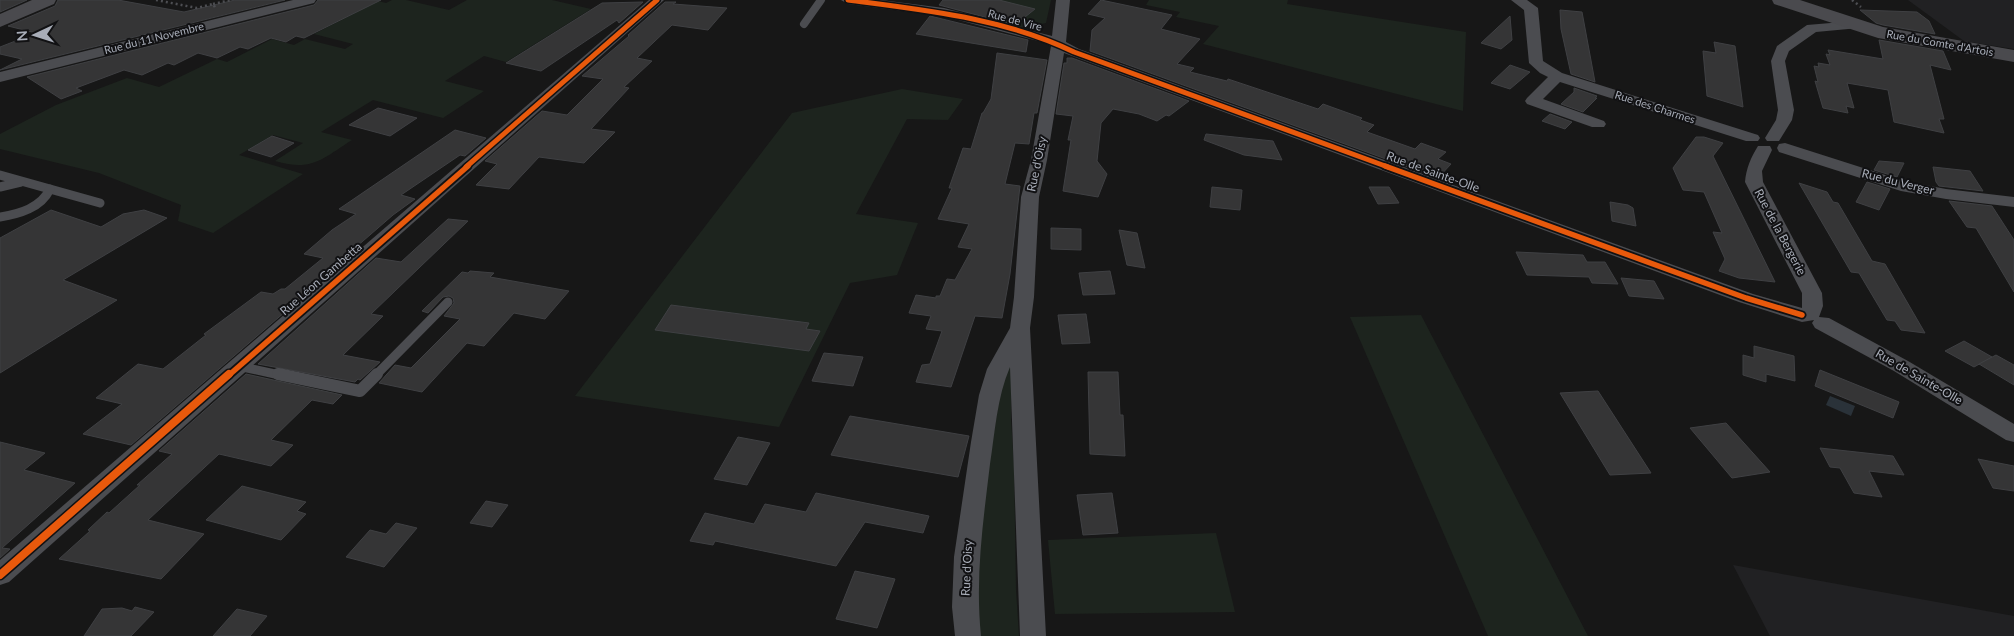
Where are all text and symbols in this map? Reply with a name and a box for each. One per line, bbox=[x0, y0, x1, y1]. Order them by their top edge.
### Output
street label: Rue de Vire bbox=[987, 6, 1044, 33]
north arrow bbox=[10, 10, 60, 60]
street label: Rue du 11 Novembre bbox=[103, 19, 205, 56]
street label: Rue du Comte d'Artois bbox=[1886, 27, 1995, 58]
text: N bbox=[13, 30, 30, 42]
street label: Rue des Charmes bbox=[1613, 87, 1697, 126]
street label: Rue d'Oisy bbox=[1023, 134, 1050, 193]
street label: Rue de Sainte-Olle bbox=[1385, 148, 1482, 195]
street label: Rue du Verger bbox=[1860, 165, 1936, 198]
street label: Rue de la Bergerie bbox=[1751, 186, 1810, 278]
street label: Rue Léon Gambetta bbox=[277, 239, 365, 318]
street label: Rue de Sainte-Olle bbox=[1873, 346, 1965, 408]
street label: Rue d'Oisy bbox=[958, 539, 976, 596]

